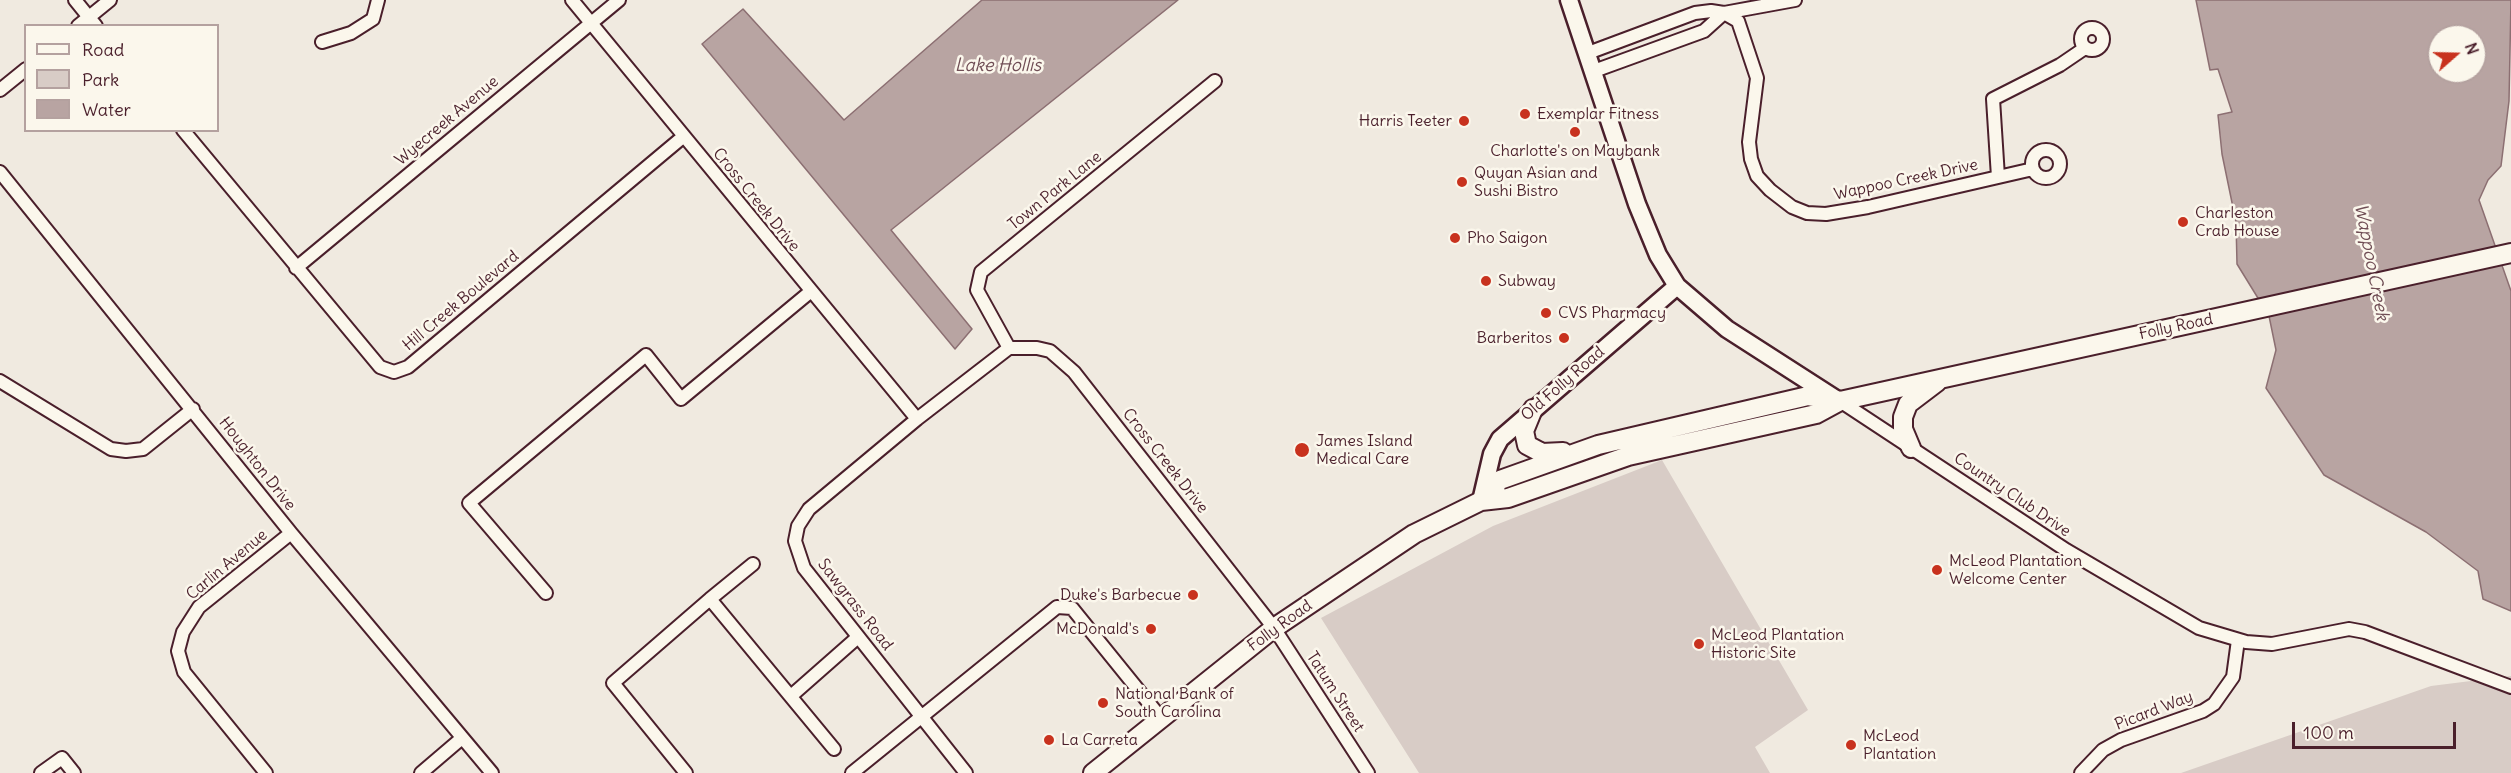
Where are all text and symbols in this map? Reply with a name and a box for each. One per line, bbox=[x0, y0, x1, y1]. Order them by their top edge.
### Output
legend bbox=[24, 24, 219, 132]
north arrow bbox=[2427, 24, 2487, 84]
text: Road bbox=[82, 38, 124, 61]
text: N bbox=[2461, 40, 2483, 57]
water label: Lake Hollis bbox=[955, 55, 1041, 77]
text: Park bbox=[82, 68, 119, 91]
street label: Wyecreek Avenue bbox=[391, 72, 503, 170]
text: Water bbox=[82, 98, 131, 121]
place label: Exemplar Fitness bbox=[1537, 104, 1659, 124]
marker: Exemplar Fitness bbox=[1518, 107, 1532, 121]
place label: Harris Teeter bbox=[1359, 111, 1452, 131]
marker: Harris Teeter bbox=[1457, 114, 1471, 128]
marker: Charlotte's on Maybank bbox=[1568, 125, 1582, 139]
place label: Charlotte's on Maybank bbox=[1490, 141, 1660, 161]
street label: Cross Creek Drive bbox=[708, 144, 804, 256]
street label: Town Park Lane bbox=[1004, 148, 1106, 234]
street label: Wappoo Creek Drive bbox=[1832, 155, 1980, 205]
place label: Quyan Asian and Sushi Bistro bbox=[1474, 163, 1598, 201]
marker: Quyan Asian and Sushi Bistro bbox=[1455, 175, 1469, 189]
water label: Wappoo Creek bbox=[2349, 202, 2393, 322]
place label: Charleston Crab House bbox=[2195, 203, 2279, 241]
marker: Charleston Crab House bbox=[2176, 215, 2190, 229]
place label: Pho Saigon bbox=[1467, 228, 1547, 248]
marker: Pho Saigon bbox=[1448, 231, 1462, 245]
street label: Hill Creek Boulevard bbox=[399, 247, 523, 355]
place label: Subway bbox=[1498, 271, 1556, 291]
marker: Subway bbox=[1479, 274, 1493, 288]
place label: CVS Pharmacy bbox=[1558, 303, 1666, 323]
marker: CVS Pharmacy bbox=[1539, 306, 1553, 320]
street label: Folly Road bbox=[2137, 310, 2215, 344]
place label: Barberitos bbox=[1477, 328, 1552, 348]
marker: Barberitos bbox=[1557, 331, 1571, 345]
street label: Old Folly Road bbox=[1517, 343, 1609, 425]
street label: Cross Creek Drive bbox=[1118, 405, 1212, 517]
street label: Houghton Drive bbox=[215, 414, 299, 514]
place label: James Island Medical Care bbox=[1316, 431, 1413, 469]
marker: James Island Medical Care bbox=[1293, 441, 1311, 459]
street label: Country Club Drive bbox=[1950, 449, 2074, 541]
street label: Carlin Avenue bbox=[183, 526, 271, 604]
place label: McLeod Plantation Welcome Center bbox=[1949, 551, 2082, 589]
street label: Sawgrass Road bbox=[813, 555, 897, 655]
marker: McLeod Plantation Welcome Center bbox=[1930, 563, 1944, 577]
place label: Duke's Barbecue bbox=[1060, 585, 1181, 605]
marker: Duke's Barbecue bbox=[1186, 588, 1200, 602]
street label: Folly Road bbox=[1244, 596, 1316, 656]
place label: McDonald's bbox=[1056, 619, 1139, 639]
marker: McDonald's bbox=[1144, 622, 1158, 636]
place label: McLeod Plantation Historic Site bbox=[1711, 625, 1844, 663]
marker: McLeod Plantation Historic Site bbox=[1692, 637, 1706, 651]
street label: Tatum Street bbox=[1302, 648, 1368, 736]
place label: National Bank of South Carolina bbox=[1115, 684, 1234, 722]
street label: Picard Way bbox=[2112, 687, 2196, 735]
marker: National Bank of South Carolina bbox=[1096, 696, 1110, 710]
scale bar bbox=[2295, 710, 2458, 748]
text: 100 m bbox=[2303, 721, 2354, 744]
place label: McLeod Plantation bbox=[1863, 726, 1936, 764]
place label: La Carreta bbox=[1061, 730, 1138, 750]
marker: La Carreta bbox=[1042, 733, 1056, 747]
marker: McLeod Plantation bbox=[1844, 738, 1858, 752]

